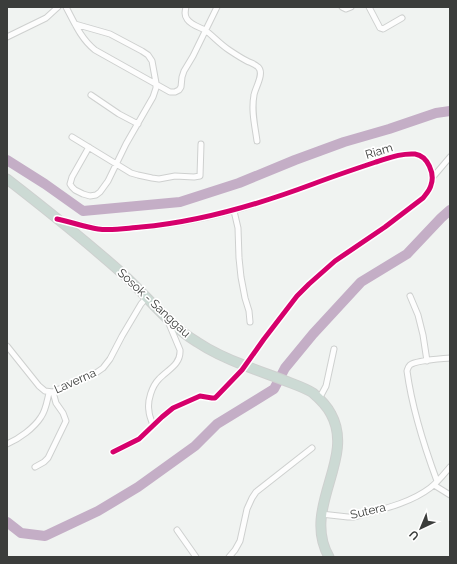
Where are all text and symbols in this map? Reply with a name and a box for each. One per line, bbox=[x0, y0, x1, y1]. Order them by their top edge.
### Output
street label: Riam bbox=[364, 140, 394, 162]
street label: Sosok - Sanggau bbox=[115, 266, 193, 340]
street label: Laverna bbox=[52, 366, 98, 396]
street label: Sutera bbox=[349, 500, 387, 522]
north arrow bbox=[401, 508, 441, 548]
text: U bbox=[407, 527, 422, 542]

